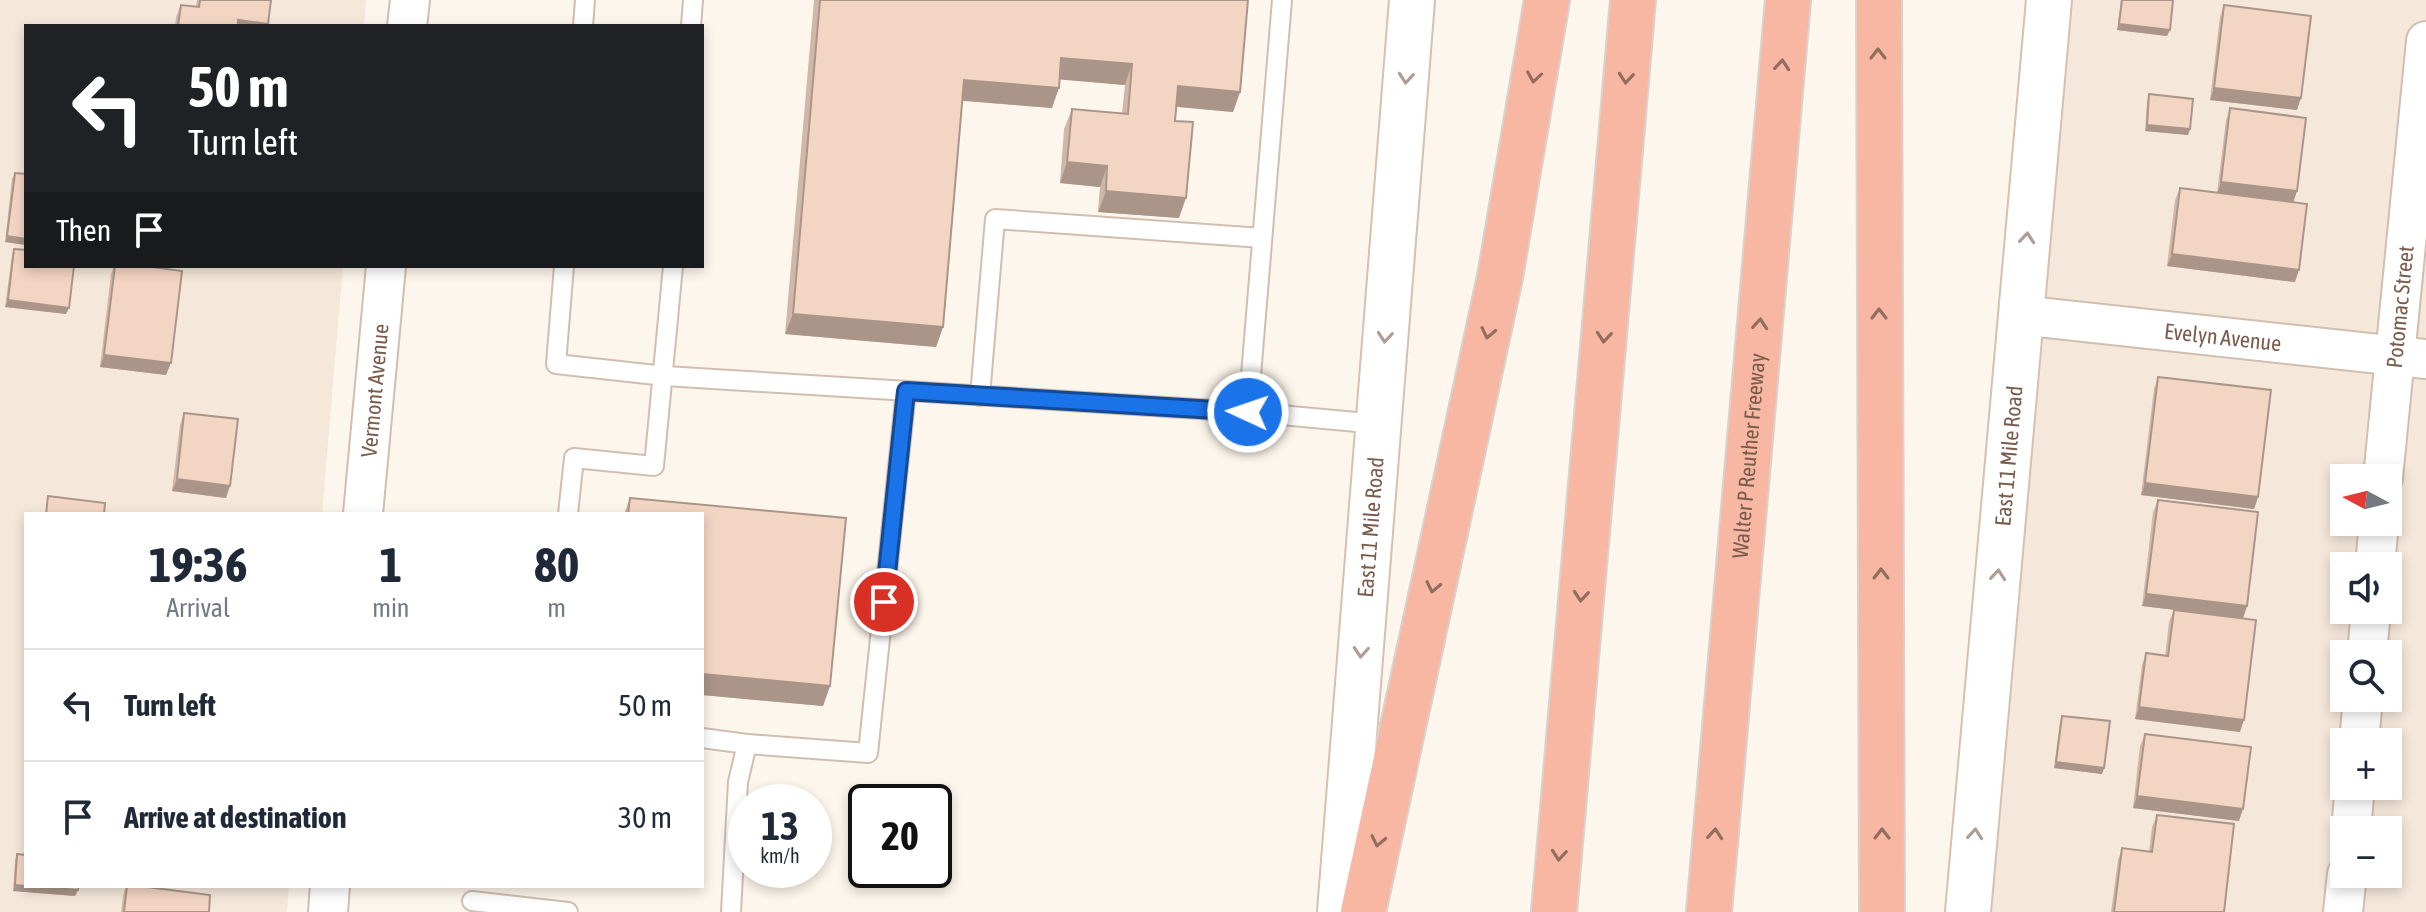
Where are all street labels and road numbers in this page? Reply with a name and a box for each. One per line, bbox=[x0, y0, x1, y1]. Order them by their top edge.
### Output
street label: Potomac Street bbox=[2381, 244, 2419, 369]
street label: Evelyn Avenue bbox=[2163, 318, 2283, 356]
street label: Vermont Avenue bbox=[355, 323, 394, 458]
street label: Walter P Reuther Freeway bbox=[1727, 352, 1770, 559]
street label: East 11 Mile Road bbox=[1989, 384, 2028, 527]
street label: East 11 Mile Road bbox=[1352, 456, 1389, 598]

